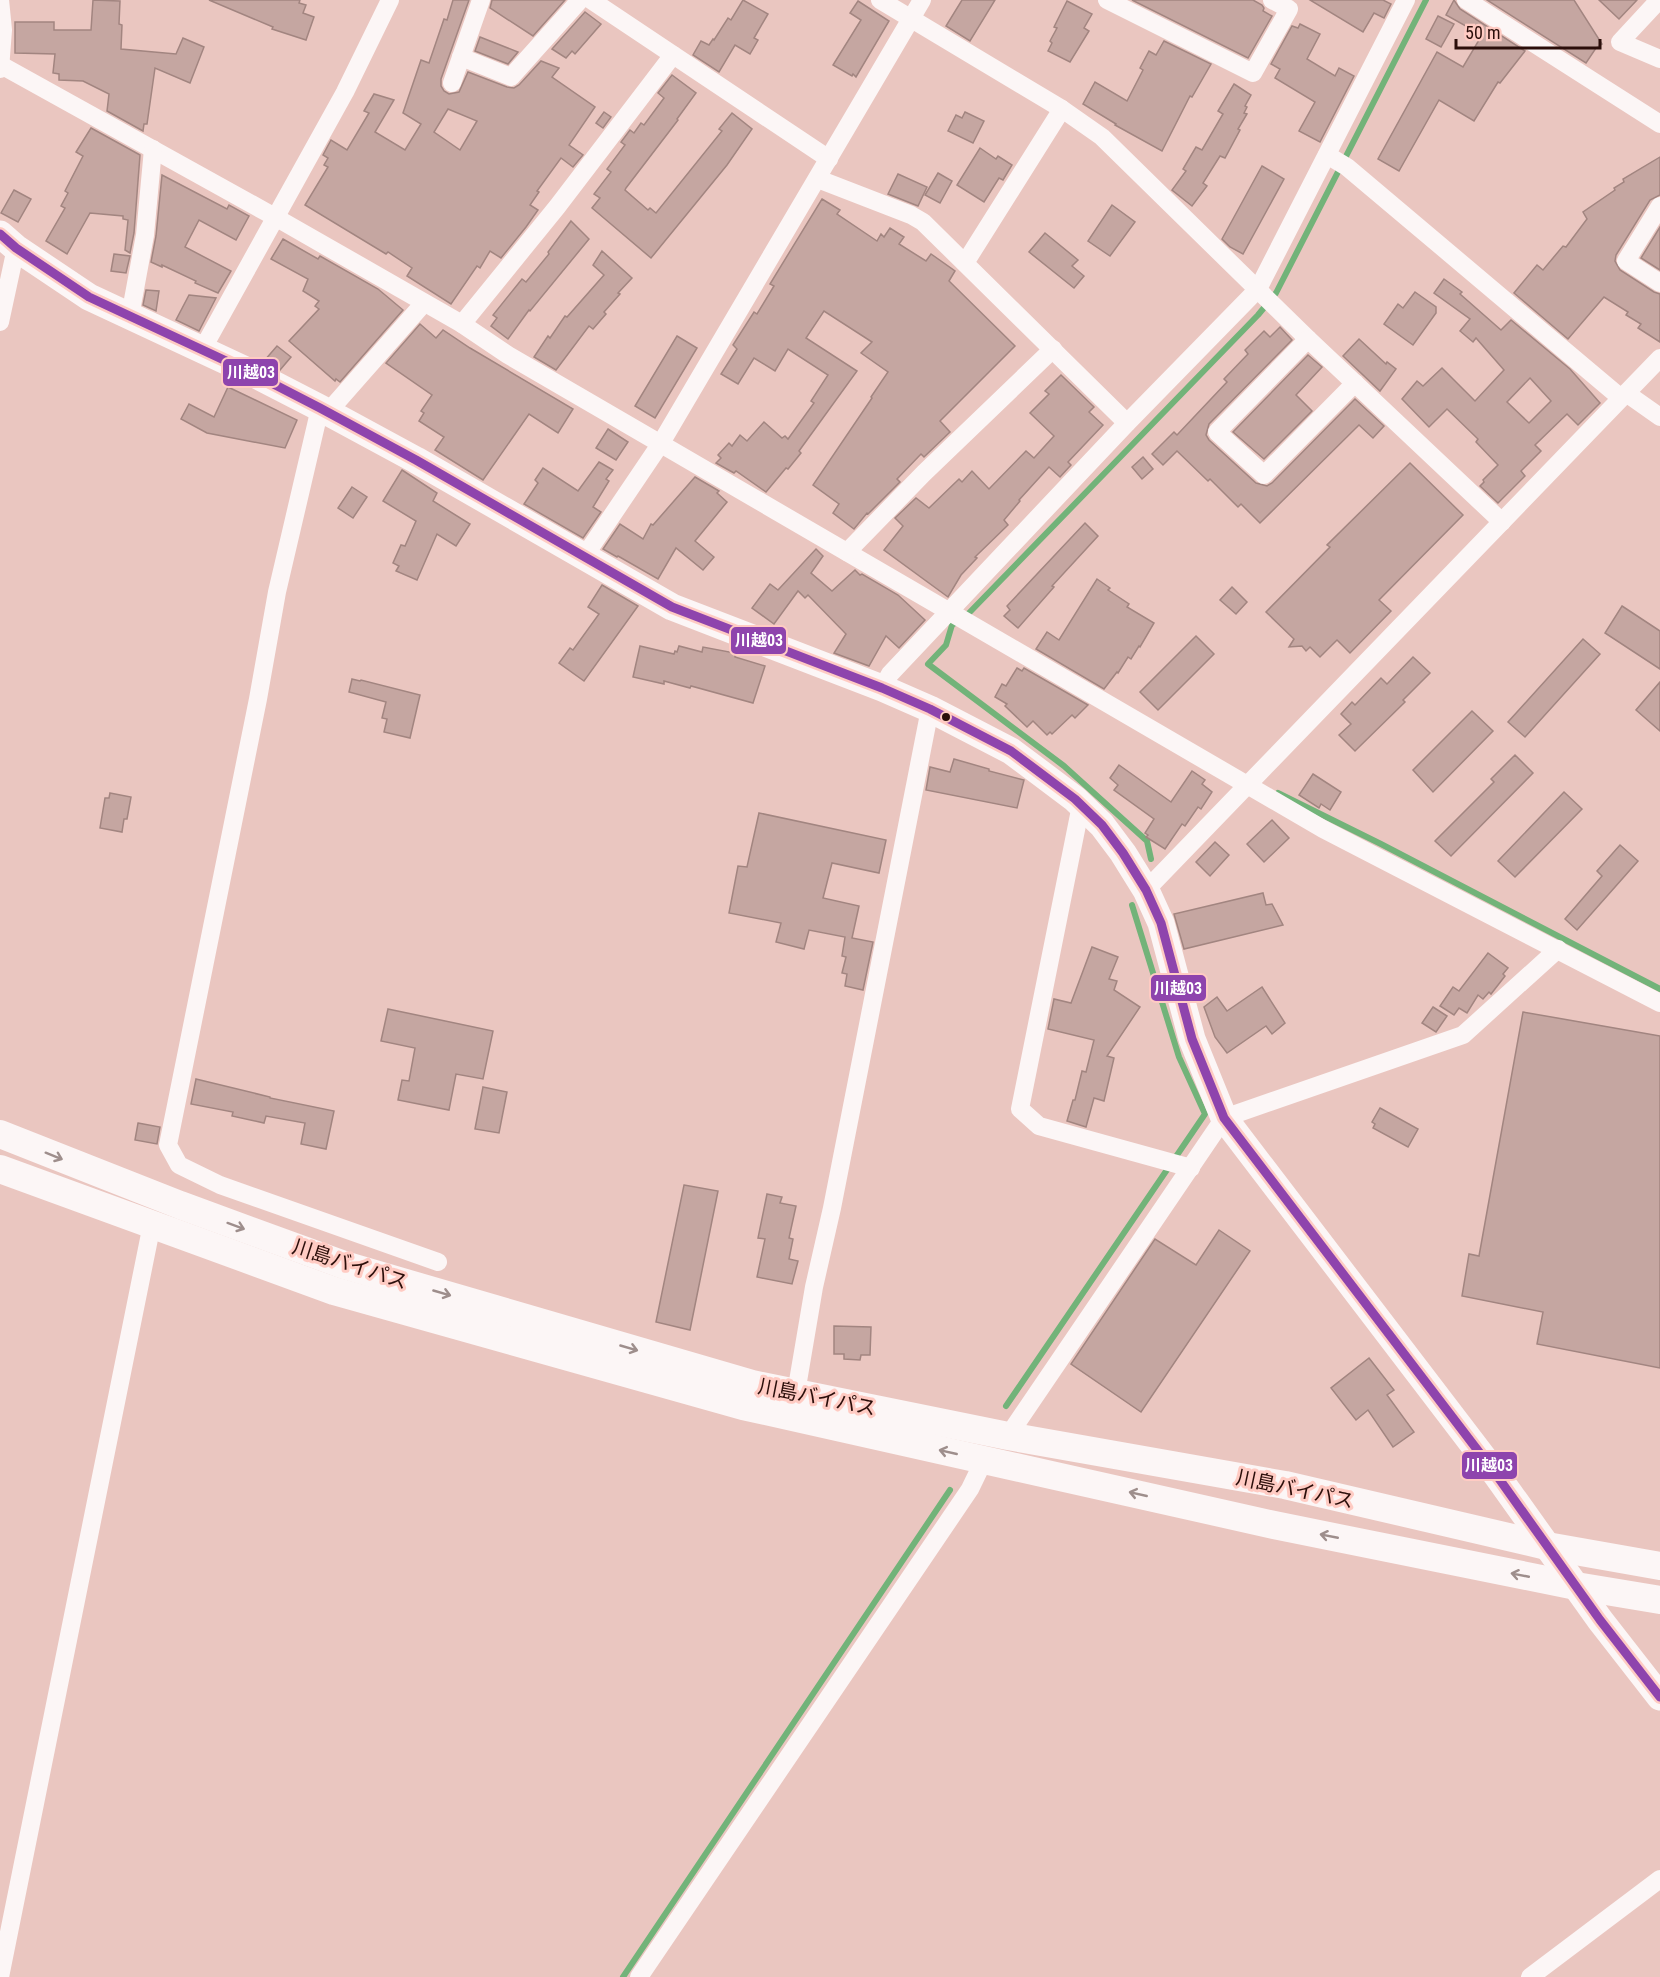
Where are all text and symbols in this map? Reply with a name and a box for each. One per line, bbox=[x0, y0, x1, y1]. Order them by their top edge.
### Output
scale bar bbox=[1456, 12, 1600, 50]
text: 50 m bbox=[1465, 22, 1500, 43]
line badge: 川越03 bbox=[222, 358, 279, 387]
text: 川越03 bbox=[227, 363, 275, 382]
line badge: 川越03 bbox=[730, 626, 787, 655]
text: 川越03 bbox=[735, 631, 783, 650]
unlabelled marker bbox=[940, 711, 952, 723]
line badge: 川越03 bbox=[1150, 974, 1207, 1002]
text: 川越03 bbox=[1154, 979, 1202, 998]
one-way arrow bbox=[45, 1151, 63, 1162]
one-way arrow bbox=[227, 1221, 245, 1232]
street label: 川島バイパス bbox=[289, 1234, 411, 1294]
one-way arrow bbox=[432, 1288, 451, 1299]
one-way arrow bbox=[619, 1343, 638, 1354]
street label: 川島バイパス bbox=[756, 1374, 878, 1420]
one-way arrow bbox=[939, 1446, 958, 1457]
line badge: 川越03 bbox=[1461, 1451, 1518, 1480]
text: 川越03 bbox=[1465, 1456, 1513, 1475]
street label: 川島バイパス bbox=[1234, 1465, 1356, 1513]
one-way arrow bbox=[1129, 1488, 1148, 1500]
one-way arrow bbox=[1319, 1530, 1339, 1541]
one-way arrow bbox=[1510, 1569, 1530, 1580]

